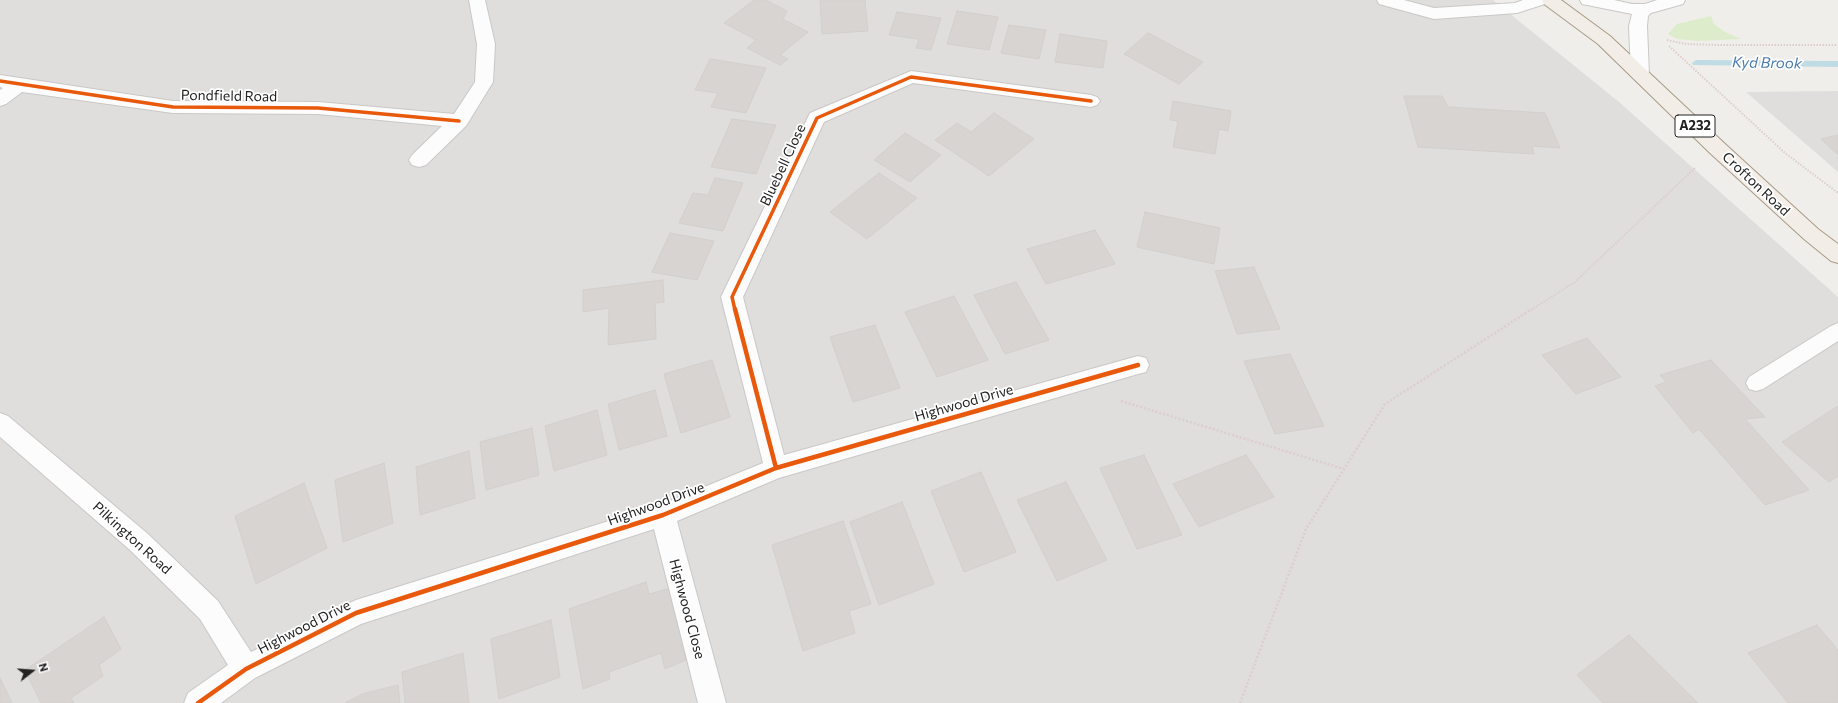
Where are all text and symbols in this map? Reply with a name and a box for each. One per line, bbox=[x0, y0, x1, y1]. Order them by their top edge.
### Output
water label: Kyd Brook bbox=[1732, 53, 1802, 73]
street label: Pondfield Road bbox=[181, 87, 277, 105]
road number: A232 bbox=[1675, 115, 1715, 137]
street label: Bluebell Close bbox=[757, 121, 809, 209]
street label: Crofton Road bbox=[1719, 148, 1793, 220]
street label: Highwood Drive bbox=[913, 381, 1015, 425]
street label: Highwood Drive bbox=[605, 479, 707, 529]
street label: Pilkington Road bbox=[89, 498, 175, 578]
street label: Highwood Close bbox=[666, 557, 708, 661]
street label: Highwood Drive bbox=[255, 596, 353, 658]
north arrow bbox=[12, 651, 52, 691]
text: N bbox=[37, 661, 51, 673]

